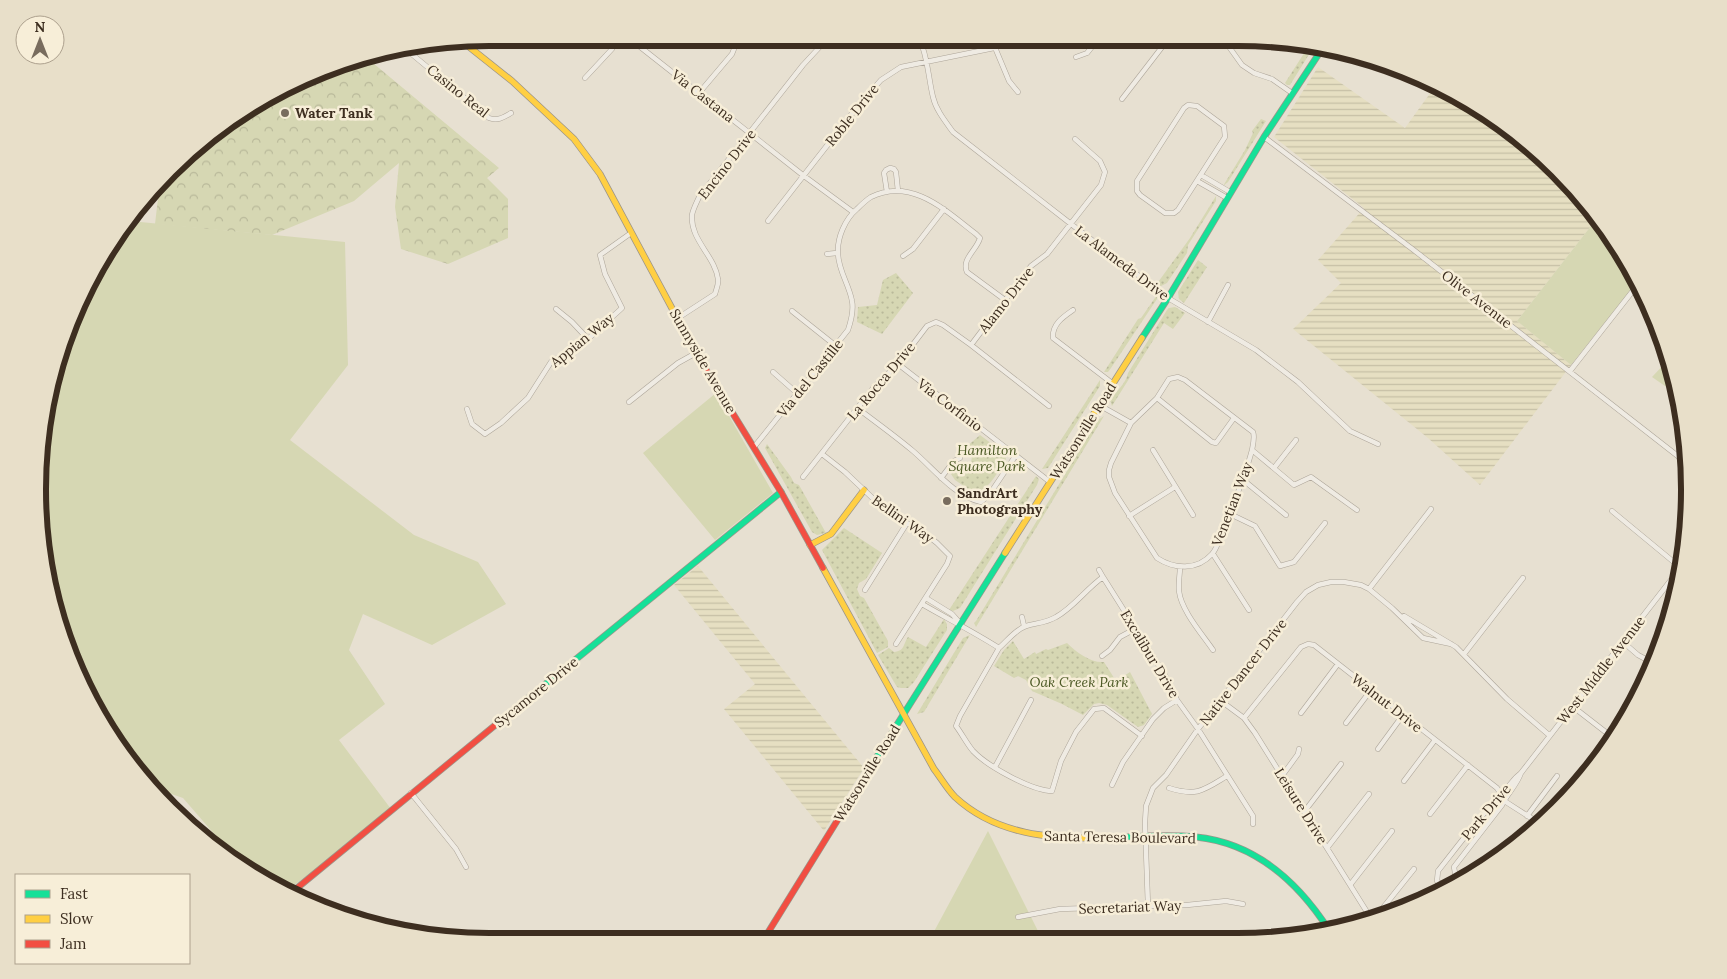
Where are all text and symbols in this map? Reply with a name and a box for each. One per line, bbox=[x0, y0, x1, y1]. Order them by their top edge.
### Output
north arrow bbox=[15, 15, 65, 65]
text: N bbox=[35, 18, 46, 36]
street label: Casino Real bbox=[423, 60, 493, 122]
street label: Via Castana bbox=[667, 65, 738, 126]
street label: Roble Drive bbox=[821, 80, 883, 150]
place label: Water Tank bbox=[295, 104, 373, 122]
marker: Water Tank bbox=[279, 107, 291, 119]
street label: Encino Drive bbox=[694, 125, 760, 203]
street label: La Alameda Drive bbox=[1071, 222, 1173, 305]
street label: Alamo Drive bbox=[974, 263, 1038, 338]
street label: Olive Avenue bbox=[1438, 266, 1516, 332]
street label: Sunnyside Avenue bbox=[666, 305, 741, 417]
street label: Appian Way bbox=[546, 308, 618, 372]
street label: Via del Castille bbox=[772, 335, 847, 421]
street label: La Rocca Drive bbox=[843, 338, 919, 424]
street label: Via Corfinio bbox=[913, 374, 986, 435]
street label: Watsonville Road bbox=[1046, 379, 1120, 483]
park label: Hamilton Square Park bbox=[948, 441, 1026, 475]
street label: Venetian Way bbox=[1207, 459, 1257, 550]
place label: SandrArt Photography bbox=[957, 484, 1043, 518]
street label: Bellini Way bbox=[868, 491, 938, 547]
marker: SandrArt Photography bbox=[941, 495, 953, 507]
street label: Excalibur Drive bbox=[1117, 607, 1184, 702]
street label: West Middle Avenue bbox=[1553, 612, 1649, 728]
street label: Native Dancer Drive bbox=[1196, 614, 1291, 729]
street label: Sycamore Drive bbox=[490, 652, 582, 731]
street label: Walnut Drive bbox=[1348, 670, 1427, 737]
park label: Oak Creek Park bbox=[1029, 673, 1129, 691]
street label: Watsonville Road bbox=[830, 721, 904, 825]
street label: Leisure Drive bbox=[1270, 764, 1332, 848]
street label: Park Drive bbox=[1457, 780, 1515, 844]
street label: Santa Teresa Boulevard bbox=[1044, 827, 1196, 847]
legend bbox=[15, 874, 190, 964]
text: Fast bbox=[60, 884, 88, 903]
street label: Secretariat Way bbox=[1078, 896, 1182, 918]
text: Slow bbox=[60, 909, 93, 928]
text: Jam bbox=[59, 934, 87, 953]

